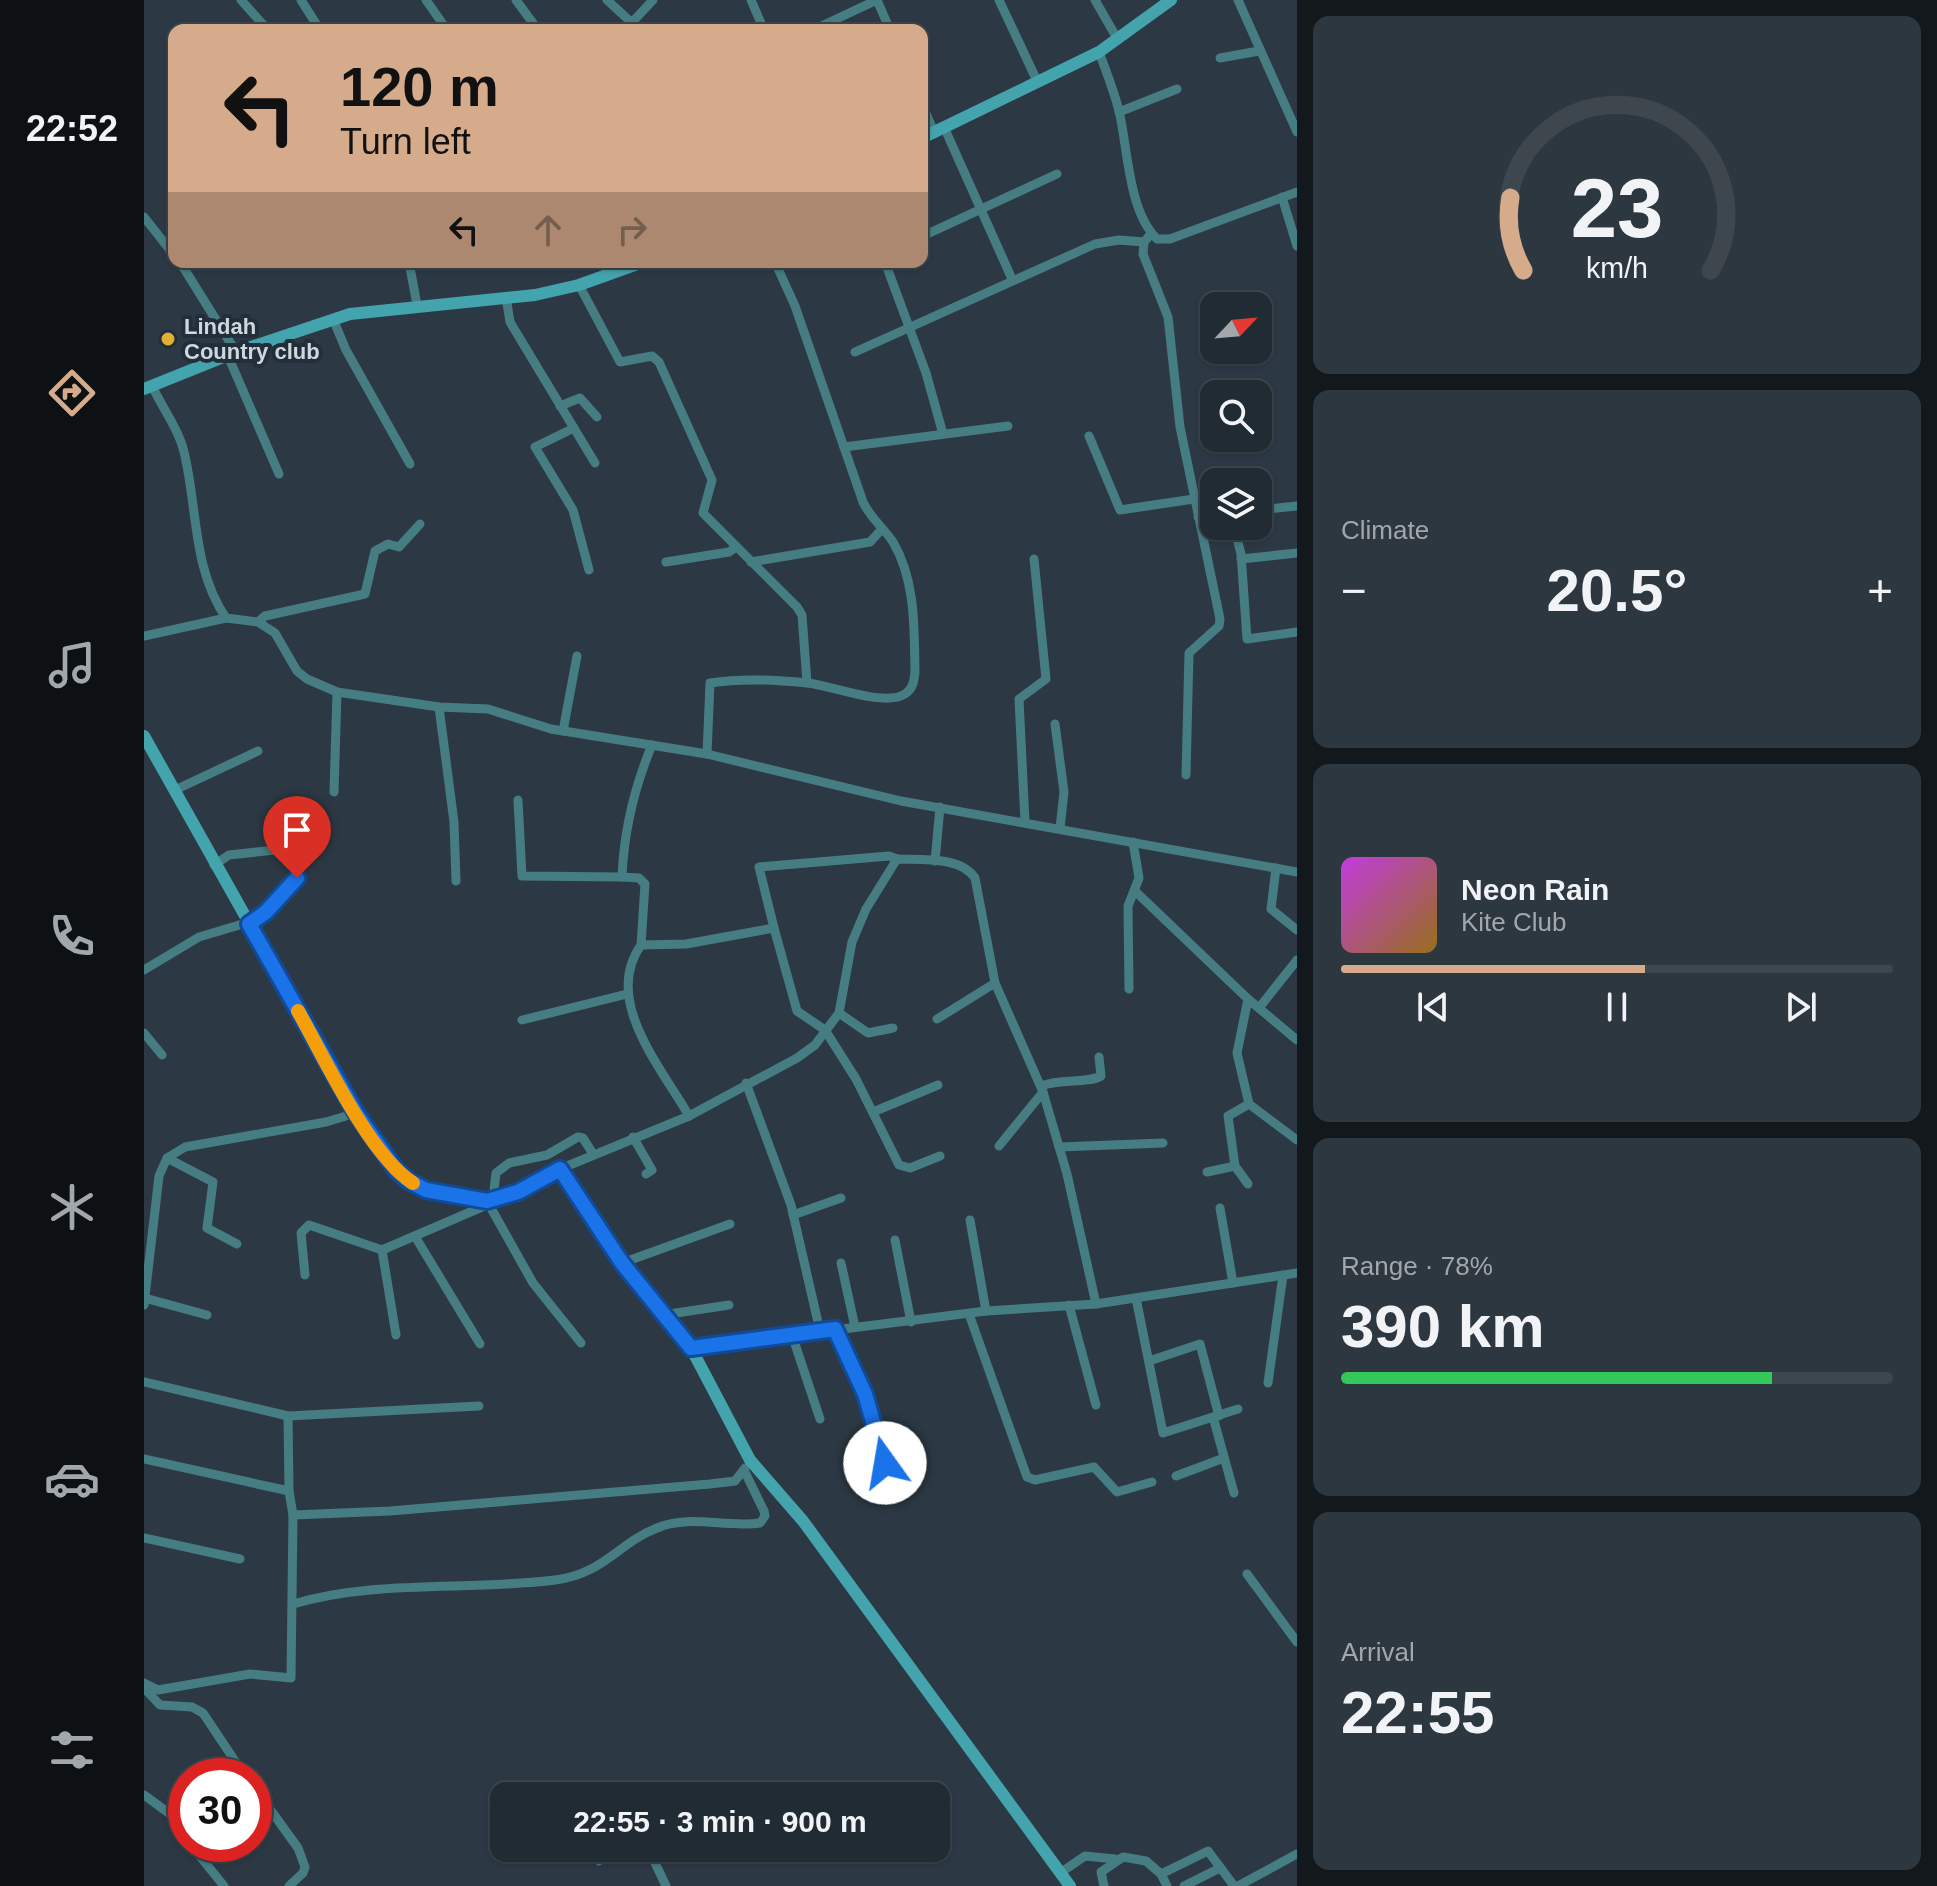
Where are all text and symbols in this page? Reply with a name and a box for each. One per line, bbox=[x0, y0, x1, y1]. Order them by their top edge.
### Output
text: 120 m bbox=[340, 55, 499, 118]
icon: left bbox=[208, 56, 312, 160]
text: 22:52 bbox=[26, 108, 118, 149]
text: Turn left bbox=[340, 121, 471, 162]
text: 23 bbox=[1571, 162, 1663, 255]
icon: left bbox=[442, 208, 486, 252]
icon: ahead bbox=[526, 208, 570, 252]
icon: right bbox=[610, 208, 654, 252]
text: km/h bbox=[1586, 252, 1648, 284]
north arrow bbox=[1200, 292, 1272, 364]
map controls bbox=[1200, 292, 1272, 540]
place label: Lindah Country club bbox=[184, 314, 320, 364]
marker: Lindah Country club bbox=[159, 330, 177, 348]
icon: directions bbox=[44, 365, 100, 421]
button: search bbox=[1200, 380, 1272, 452]
button: layers bbox=[1200, 468, 1272, 540]
text: Climate bbox=[1341, 515, 1429, 545]
text: 20.5° bbox=[1547, 557, 1687, 624]
text: − bbox=[1341, 566, 1367, 615]
text: + bbox=[1867, 566, 1893, 615]
icon: music bbox=[44, 637, 100, 693]
pin bbox=[263, 796, 331, 878]
icon: arrive bbox=[275, 808, 319, 852]
text: Neon Rain bbox=[1461, 873, 1609, 906]
text: Kite Club bbox=[1461, 907, 1567, 937]
icon: phone bbox=[44, 908, 100, 964]
icon: previous bbox=[1411, 985, 1455, 1029]
icon: pause bbox=[1595, 985, 1639, 1029]
icon: next bbox=[1779, 985, 1823, 1029]
icon: climate bbox=[44, 1179, 100, 1235]
text: Range · 78% bbox=[1341, 1251, 1493, 1281]
text: 390 km bbox=[1341, 1293, 1545, 1360]
position arrow bbox=[843, 1421, 927, 1505]
icon: car bbox=[44, 1451, 100, 1507]
text: Arrival bbox=[1341, 1637, 1415, 1667]
text: 22:55 bbox=[1341, 1679, 1494, 1746]
icon: filters bbox=[44, 1722, 100, 1778]
speed limit sign: 30 bbox=[168, 1758, 272, 1862]
text: 22:55 · 3 min · 900 m bbox=[573, 1805, 867, 1838]

